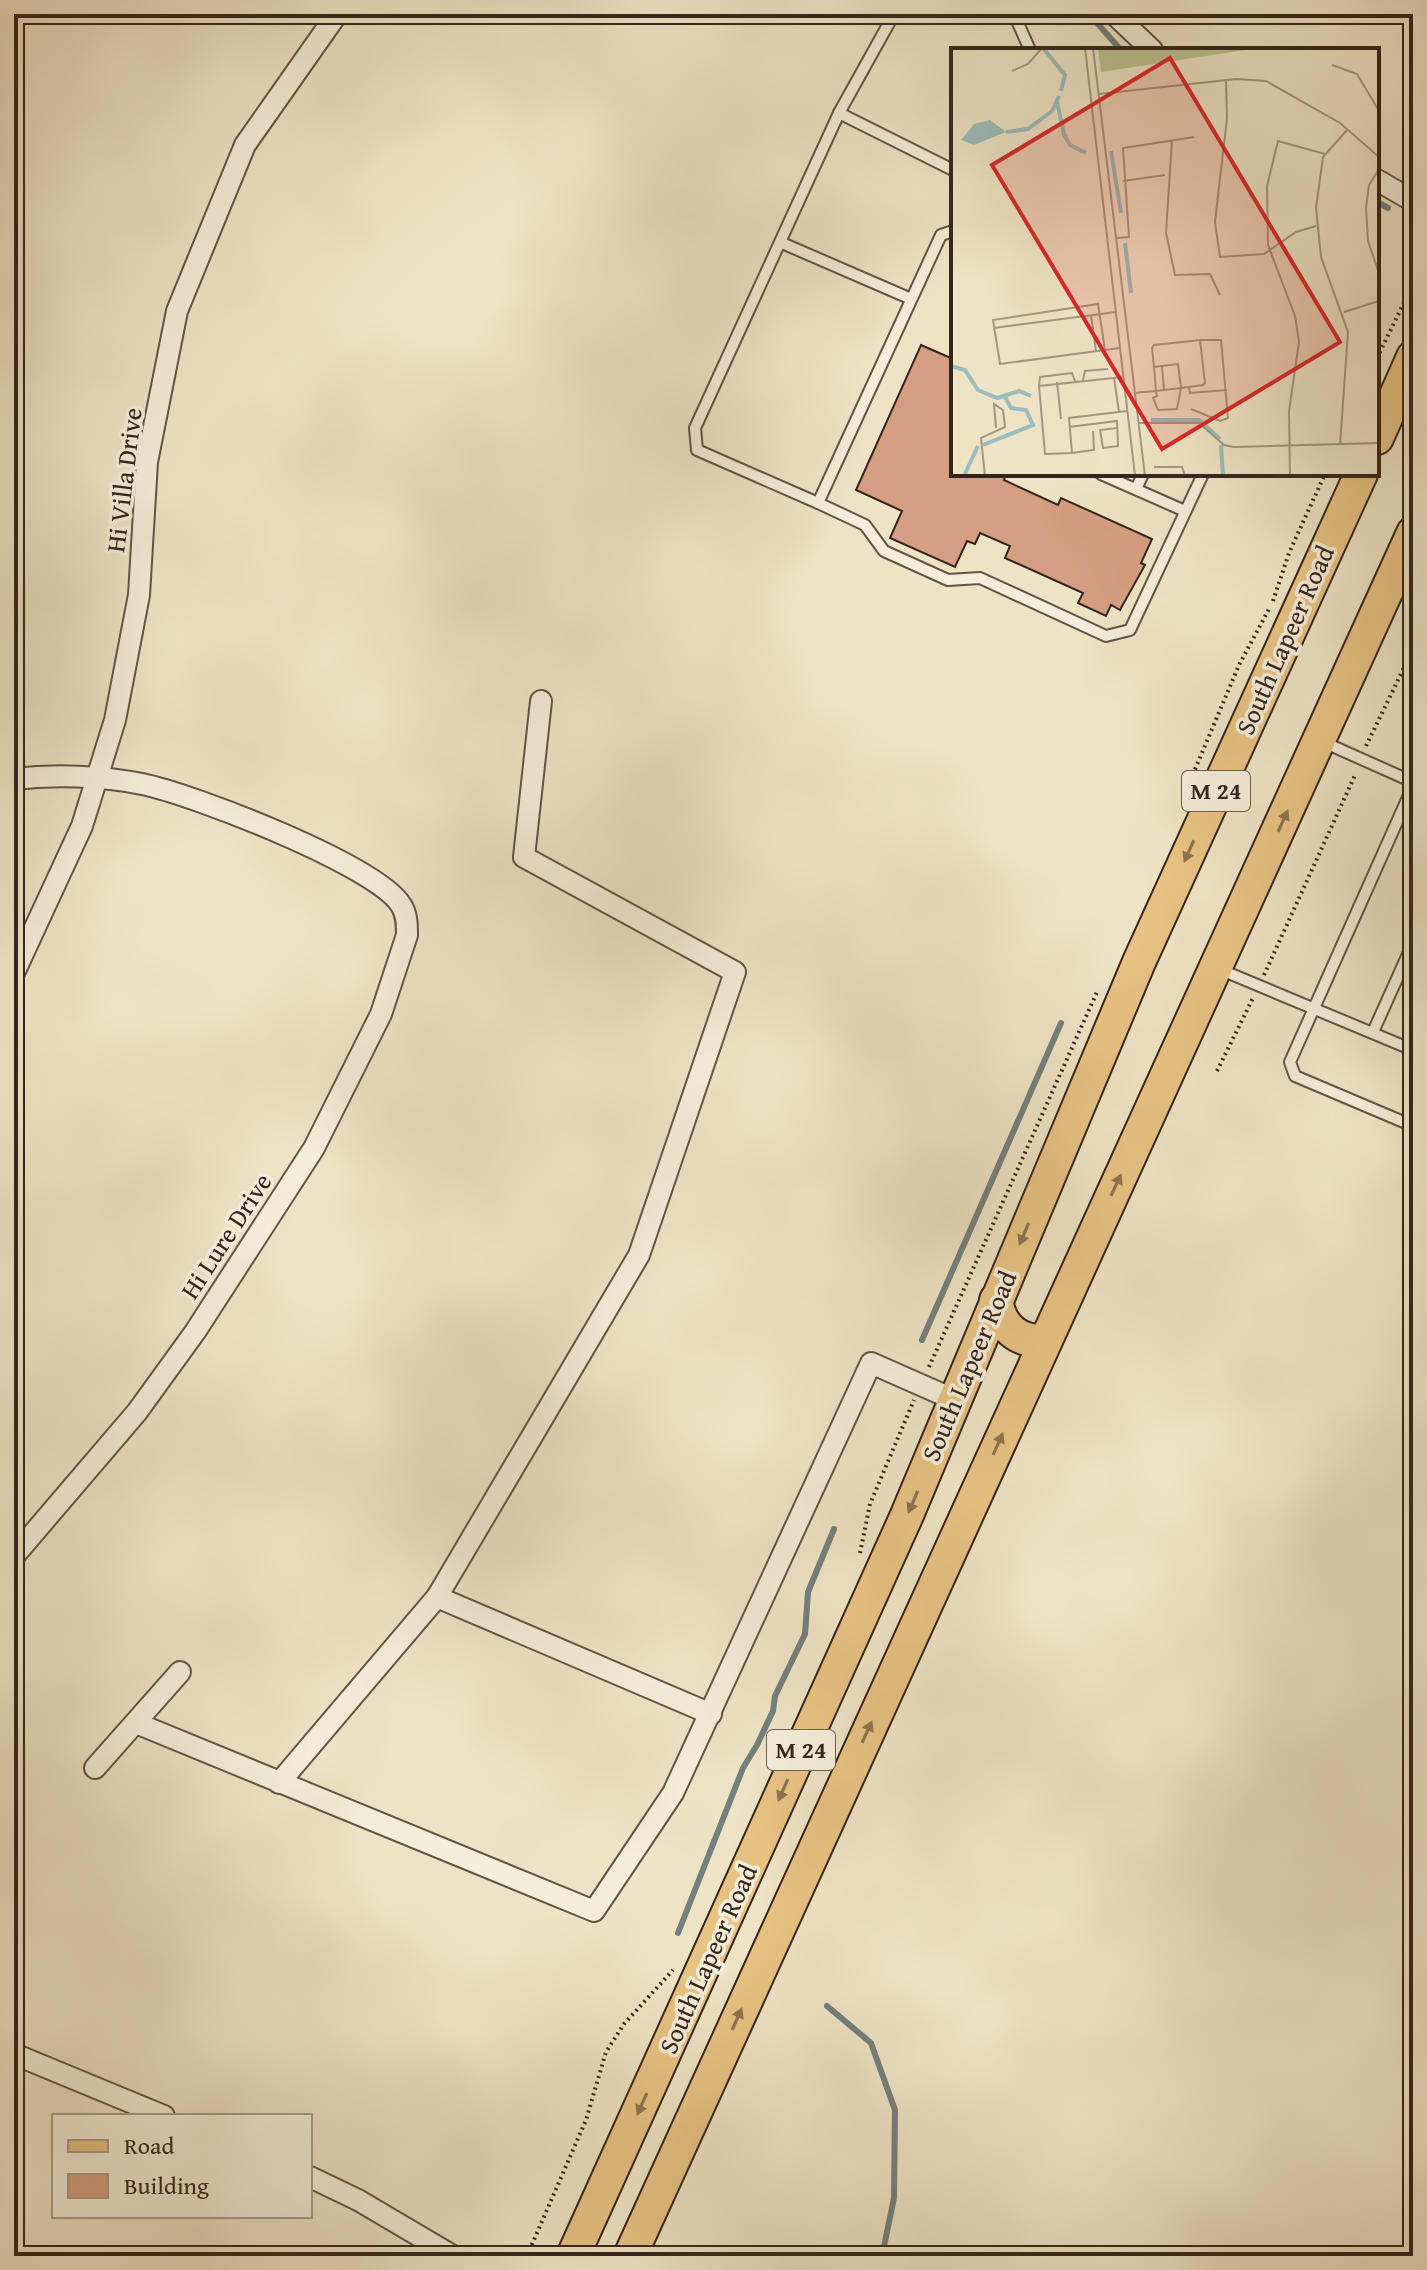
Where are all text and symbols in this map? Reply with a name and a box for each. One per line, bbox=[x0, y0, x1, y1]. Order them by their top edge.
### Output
inset map bbox=[951, 48, 1379, 476]
street label: Hi Villa Drive bbox=[95, 405, 152, 555]
street label: South Lapeer Road bbox=[1225, 539, 1344, 741]
road number: M 24 bbox=[1182, 771, 1250, 811]
one-way arrow bbox=[1277, 809, 1290, 832]
one-way arrow bbox=[1182, 839, 1196, 862]
street label: Hi Lure Drive bbox=[170, 1165, 281, 1307]
one-way arrow bbox=[1109, 1174, 1123, 1197]
one-way arrow bbox=[1017, 1222, 1030, 1246]
street label: South Lapeer Road bbox=[911, 1264, 1026, 1467]
one-way arrow bbox=[991, 1432, 1004, 1456]
one-way arrow bbox=[906, 1490, 919, 1514]
one-way arrow bbox=[860, 1720, 874, 1743]
road number: M 24 bbox=[767, 1730, 835, 1770]
one-way arrow bbox=[777, 1778, 790, 1802]
street label: South Lapeer Road bbox=[648, 1858, 767, 2060]
one-way arrow bbox=[730, 2008, 743, 2031]
one-way arrow bbox=[635, 2092, 649, 2116]
legend bbox=[52, 2114, 312, 2218]
text: Road bbox=[124, 2128, 174, 2163]
text: Building bbox=[124, 2168, 209, 2203]

